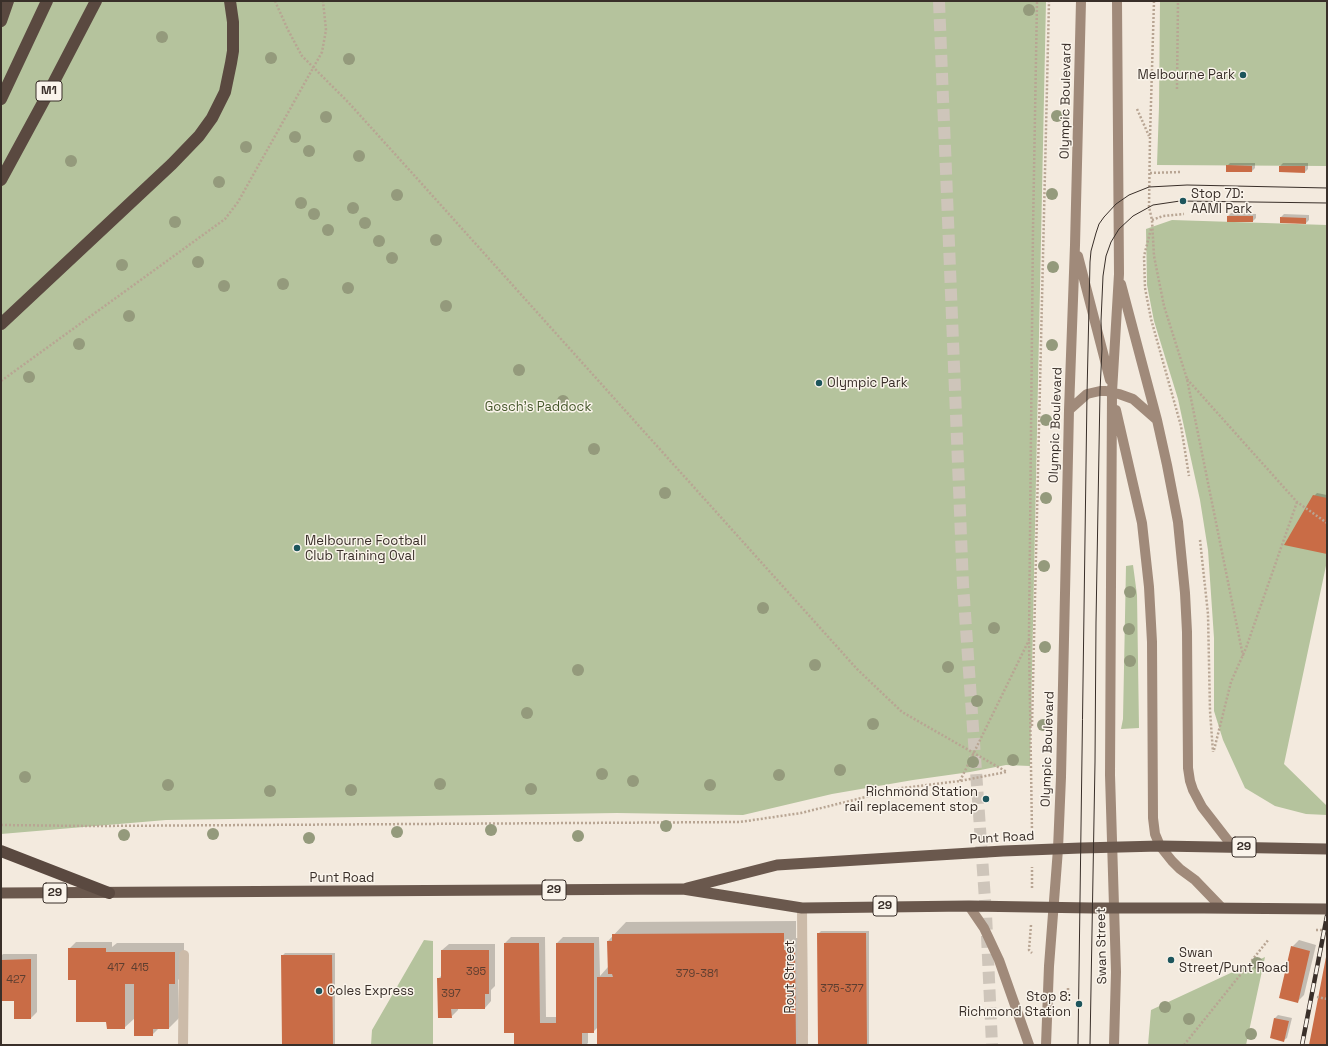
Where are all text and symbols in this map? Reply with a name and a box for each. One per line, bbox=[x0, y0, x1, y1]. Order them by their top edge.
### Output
street label: Olympic Boulevard bbox=[1057, 43, 1075, 159]
place label: Melbourne Park bbox=[1138, 67, 1235, 83]
marker: Melbourne Park bbox=[1238, 70, 1248, 80]
road number: M1 bbox=[36, 81, 62, 101]
place label: Stop 7D: AAMI Park bbox=[1191, 186, 1252, 217]
marker: Stop 7D: AAMI Park bbox=[1178, 196, 1188, 206]
street label: Olympic Boulevard bbox=[1046, 367, 1066, 483]
place label: Olympic Park bbox=[827, 375, 908, 391]
marker: Olympic Park bbox=[814, 378, 824, 388]
park label: Gosch's Paddock bbox=[485, 399, 591, 415]
place label: Melbourne Football Club Training Oval bbox=[305, 533, 426, 564]
marker: Melbourne Football Club Training Oval bbox=[292, 543, 302, 553]
street label: Olympic Boulevard bbox=[1038, 691, 1058, 807]
place label: Richmond Station rail replacement stop bbox=[845, 784, 978, 815]
marker: Richmond Station rail replacement stop bbox=[981, 794, 991, 804]
street label: Punt Road bbox=[969, 829, 1035, 847]
road number: 29 bbox=[1232, 837, 1256, 857]
street label: Punt Road bbox=[310, 870, 374, 886]
road number: 29 bbox=[542, 880, 566, 900]
road number: 29 bbox=[43, 883, 67, 903]
road number: 29 bbox=[873, 896, 897, 916]
street label: Swan Street bbox=[1094, 907, 1110, 985]
street label: Rout Street bbox=[782, 940, 798, 1014]
place label: Swan Street/Punt Road bbox=[1179, 945, 1288, 976]
marker: Swan Street/Punt Road bbox=[1166, 955, 1176, 965]
house number: 417 bbox=[107, 961, 125, 975]
house number: 415 bbox=[131, 961, 149, 975]
house number: 395 bbox=[466, 965, 486, 979]
house number: 379-381 bbox=[676, 967, 718, 981]
house number: 427 bbox=[6, 973, 26, 987]
house number: 375-377 bbox=[820, 982, 864, 996]
place label: Coles Express bbox=[327, 983, 414, 999]
marker: Coles Express bbox=[314, 986, 324, 996]
house number: 397 bbox=[441, 987, 461, 1001]
place label: Stop 8: Richmond Station bbox=[959, 989, 1071, 1020]
marker: Stop 8: Richmond Station bbox=[1074, 999, 1084, 1009]

